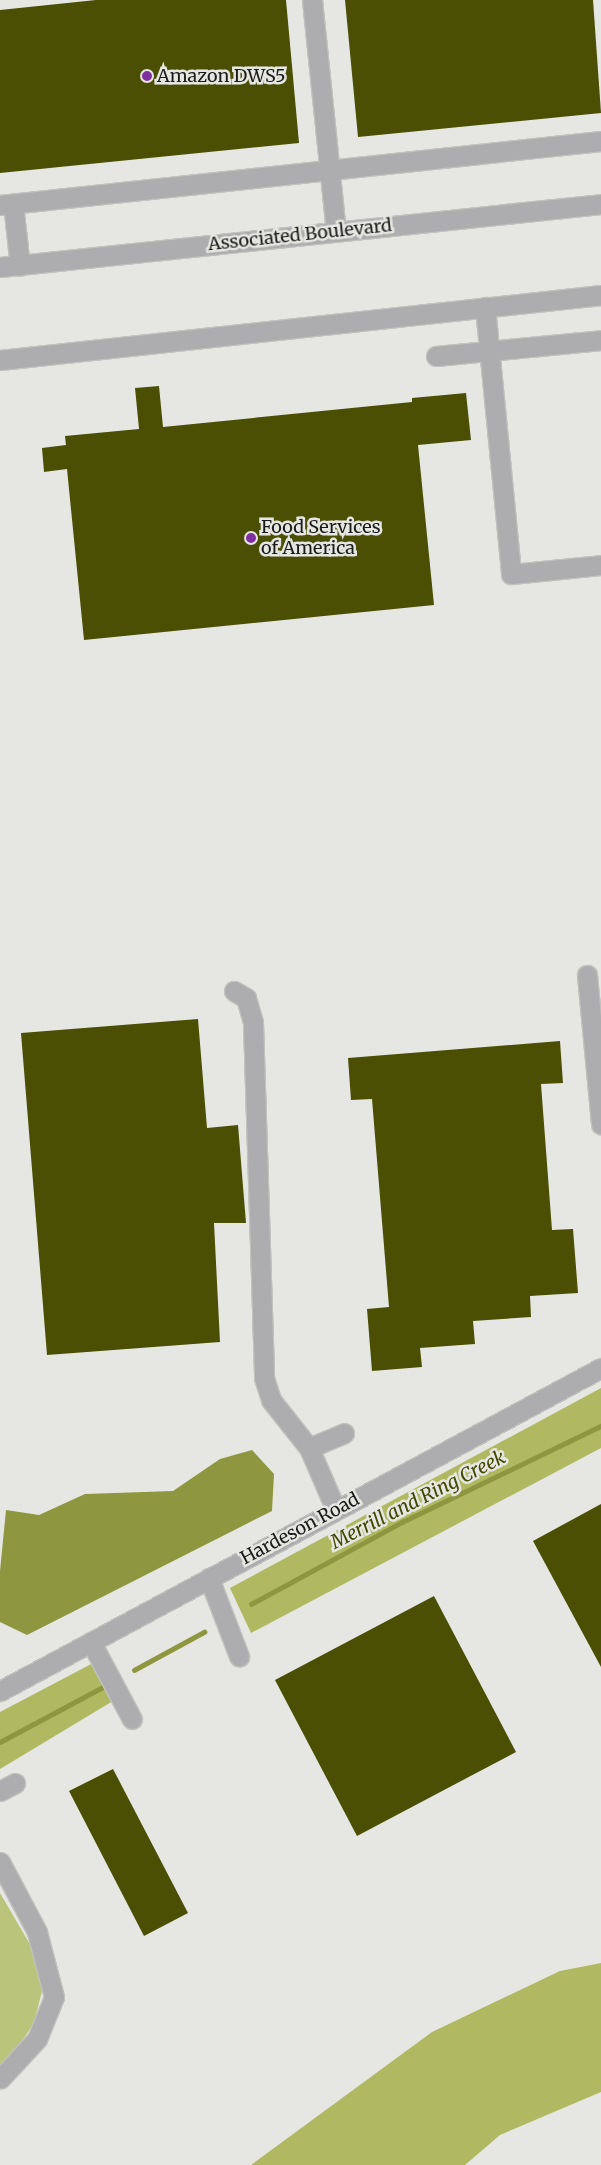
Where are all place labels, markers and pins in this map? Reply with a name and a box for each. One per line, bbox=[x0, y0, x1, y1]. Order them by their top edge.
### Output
place label: Amazon DWS5 bbox=[157, 65, 285, 87]
marker: Amazon DWS5 bbox=[141, 70, 153, 82]
place label: Food Services of America bbox=[261, 517, 381, 560]
marker: Food Services of America bbox=[245, 532, 257, 544]

